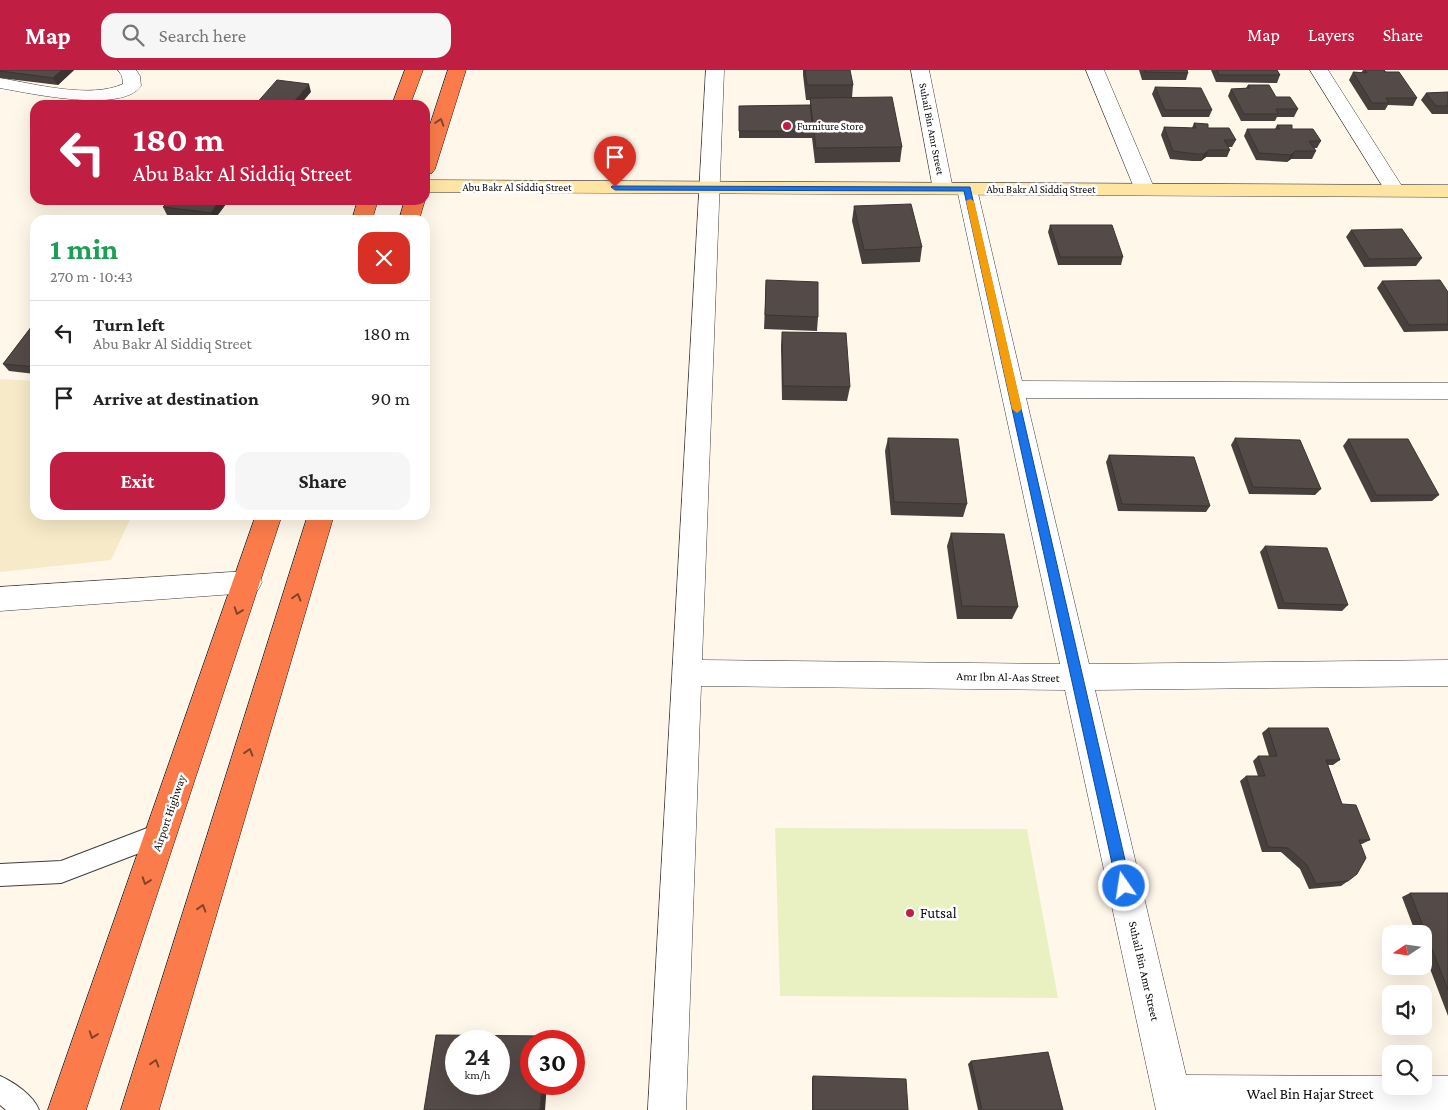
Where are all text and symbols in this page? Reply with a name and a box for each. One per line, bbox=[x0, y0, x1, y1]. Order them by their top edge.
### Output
search box bbox=[101, 13, 451, 58]
icon: search bbox=[119, 21, 147, 49]
text: Map bbox=[25, 22, 71, 49]
text: Search here bbox=[159, 25, 246, 46]
text: Map bbox=[1247, 25, 1280, 45]
text: Layers bbox=[1308, 25, 1355, 45]
text: Share bbox=[1383, 25, 1423, 45]
street label: Suhail Bin Amr Street bbox=[917, 82, 947, 176]
one-way arrow bbox=[434, 119, 444, 127]
icon: left bbox=[50, 120, 115, 185]
text: 180 m bbox=[133, 120, 224, 159]
marker: Furniture Store bbox=[781, 120, 793, 132]
place label: Furniture Store bbox=[797, 120, 864, 132]
pin bbox=[594, 136, 636, 187]
icon: arrive bbox=[601, 143, 629, 171]
text: Abu Bakr Al Siddiq Street bbox=[133, 161, 351, 186]
street label: Abu Bakr Al Siddiq Street bbox=[462, 181, 572, 194]
street label: Abu Bakr Al Siddiq Street bbox=[986, 183, 1096, 196]
text: 1 min bbox=[50, 232, 118, 265]
button: close bbox=[358, 232, 410, 284]
text: 270 m · 10:43 bbox=[50, 268, 133, 285]
text: Turn left bbox=[93, 314, 165, 335]
icon: left bbox=[50, 319, 78, 347]
text: 180 m bbox=[364, 323, 410, 344]
text: Abu Bakr Al Siddiq Street bbox=[93, 335, 252, 352]
icon: arrive bbox=[50, 384, 78, 412]
text: Arrive at destination bbox=[93, 388, 259, 409]
text: 90 m bbox=[371, 388, 410, 409]
button: Exit bbox=[50, 452, 225, 510]
button: Share bbox=[235, 452, 410, 510]
one-way arrow bbox=[291, 593, 301, 602]
one-way arrow bbox=[234, 607, 244, 615]
street label: Amr Ibn Al-Aas Street bbox=[956, 669, 1061, 685]
one-way arrow bbox=[244, 749, 254, 757]
street label: Airport Highway bbox=[149, 772, 189, 853]
position arrow bbox=[1097, 859, 1149, 911]
one-way arrow bbox=[142, 876, 152, 885]
one-way arrow bbox=[196, 904, 206, 913]
place label: Futsal bbox=[920, 905, 957, 921]
marker: Futsal bbox=[904, 907, 916, 919]
street label: Suhail Bin Amr Street bbox=[1126, 920, 1163, 1023]
north arrow bbox=[1382, 925, 1432, 975]
map controls bbox=[1382, 925, 1432, 1095]
button: sound bbox=[1382, 985, 1432, 1035]
one-way arrow bbox=[89, 1030, 99, 1039]
speed limit sign: 30 bbox=[520, 1030, 585, 1095]
text: 24 bbox=[464, 1043, 491, 1070]
button: search bbox=[1382, 1045, 1432, 1095]
one-way arrow bbox=[149, 1060, 159, 1068]
text: km/h bbox=[465, 1068, 490, 1082]
street label: Wael Bin Hajar Street bbox=[1246, 1086, 1375, 1103]

